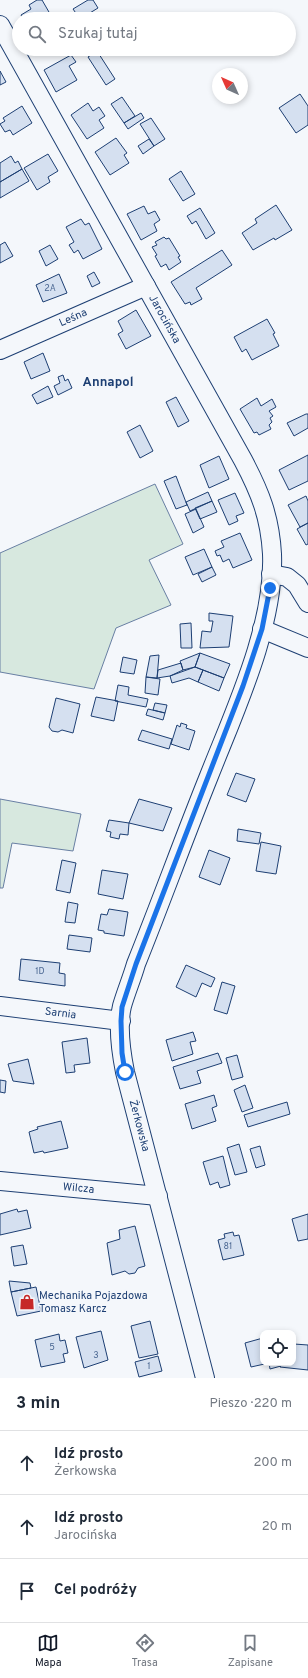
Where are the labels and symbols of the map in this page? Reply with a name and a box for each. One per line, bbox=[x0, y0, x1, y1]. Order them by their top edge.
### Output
north arrow bbox=[212, 68, 248, 104]
house number: 2A bbox=[44, 283, 56, 294]
street label: Jarocińska bbox=[145, 293, 184, 346]
street label: Leśna bbox=[57, 306, 90, 330]
district label: Annapol bbox=[83, 375, 133, 391]
route end bbox=[261, 579, 279, 597]
house number: 1D bbox=[35, 966, 45, 977]
street label: Sarnia bbox=[44, 1005, 77, 1022]
route start bbox=[116, 1063, 134, 1081]
street label: Żerkowska bbox=[126, 1098, 153, 1153]
street label: Wilcza bbox=[62, 1180, 95, 1197]
house number: 81 bbox=[224, 1241, 232, 1252]
place label: Mechanika Pojazdowa Tomasz Karcz bbox=[39, 1289, 148, 1316]
shop icon: Mechanika Pojazdowa Tomasz Karcz bbox=[18, 1293, 36, 1311]
house number: 5 bbox=[49, 1342, 55, 1353]
house number: 3 bbox=[93, 1350, 99, 1361]
house number: 1 bbox=[147, 1361, 151, 1372]

